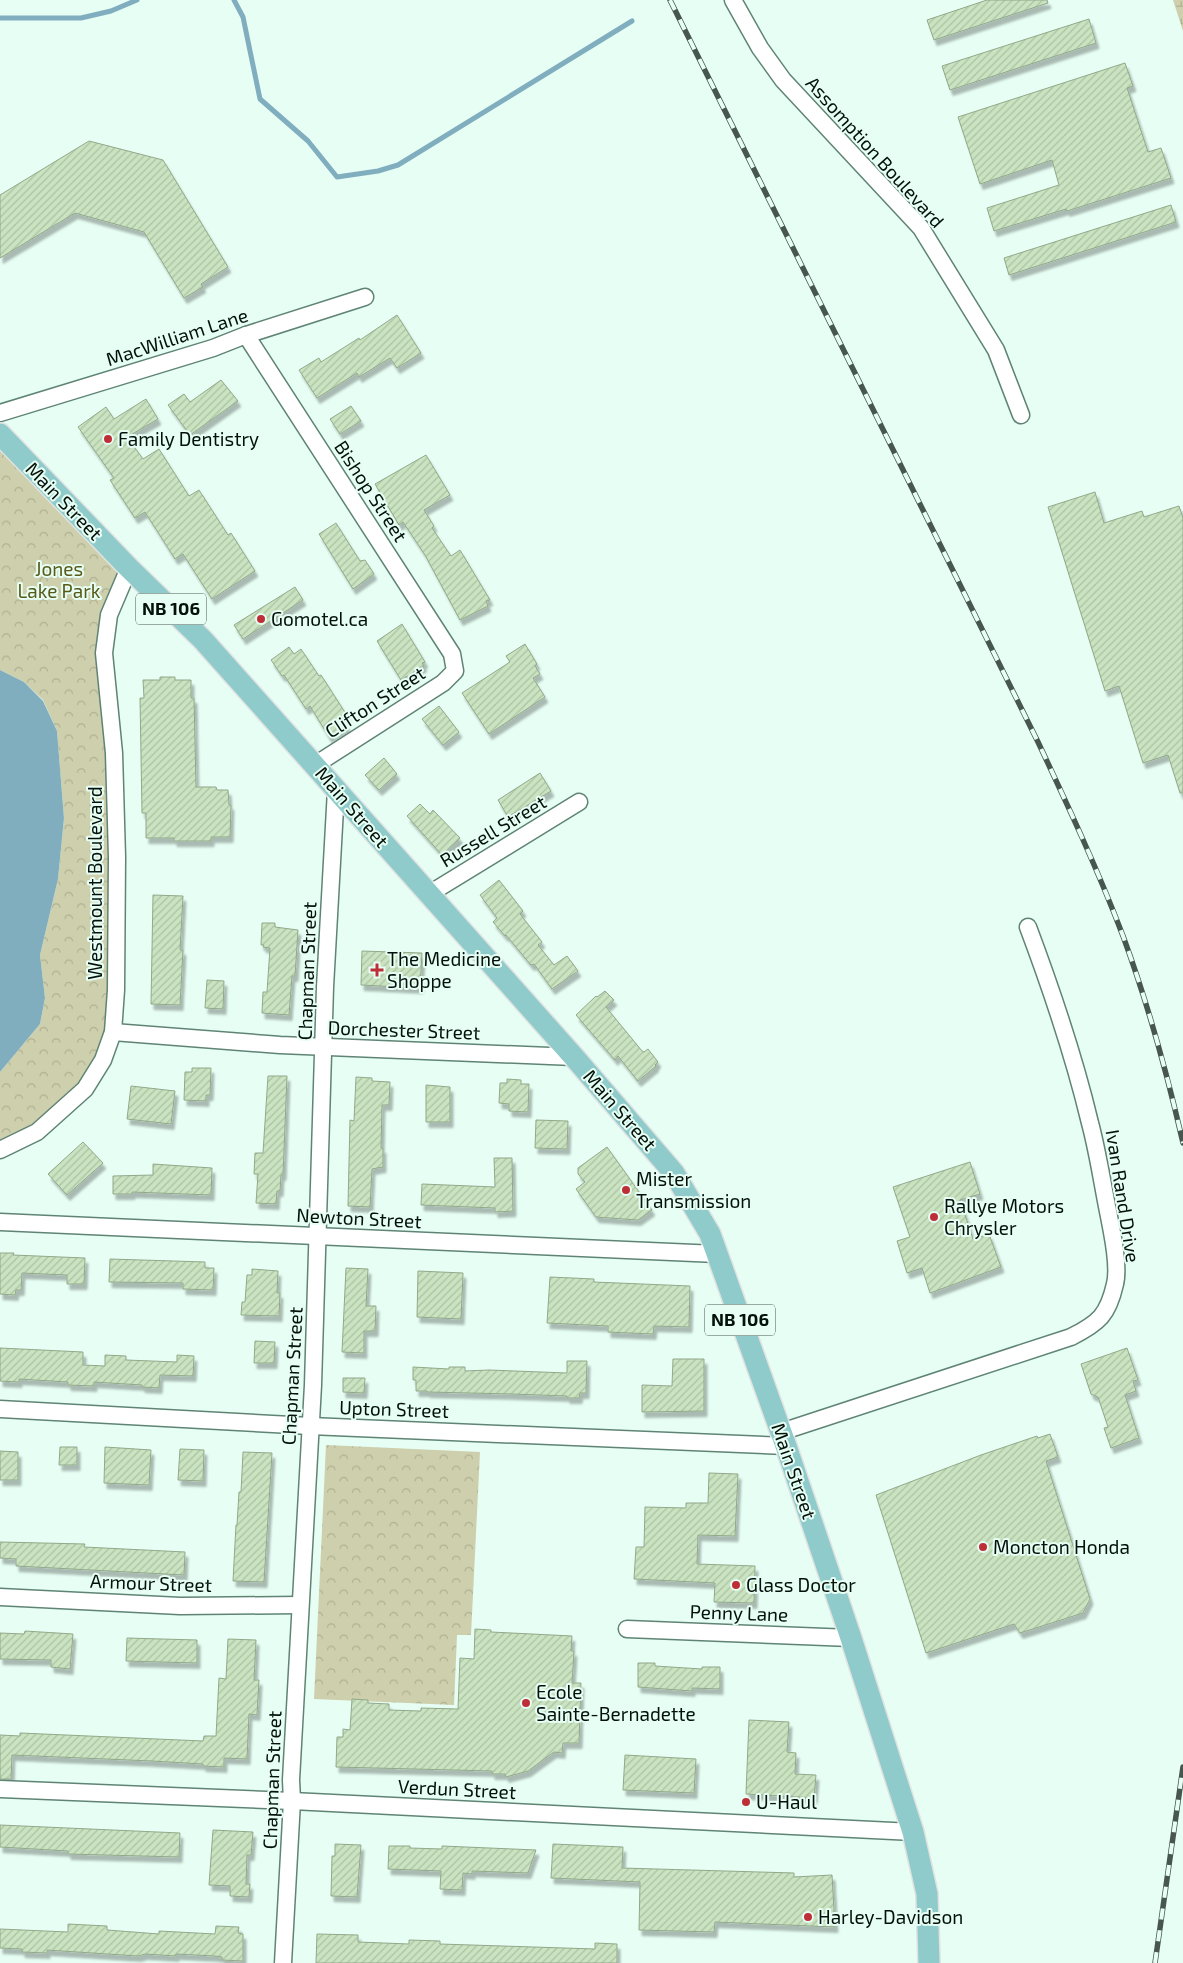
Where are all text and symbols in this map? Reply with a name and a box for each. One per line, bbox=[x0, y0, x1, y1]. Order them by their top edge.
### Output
street label: Assomption Boulevard bbox=[801, 71, 949, 232]
street label: MacWilliam Lane bbox=[103, 303, 251, 370]
place label: Family Dentistry bbox=[118, 427, 259, 450]
marker: Family Dentistry bbox=[102, 433, 114, 445]
street label: Bishop Street bbox=[330, 436, 413, 546]
street label: Main Street bbox=[21, 457, 107, 545]
park label: Jones Lake Park bbox=[18, 557, 101, 602]
road number: NB 106 bbox=[136, 594, 206, 624]
place label: Gomotel.ca bbox=[271, 607, 368, 630]
marker: Gomotel.ca bbox=[255, 613, 267, 625]
street label: Clifton Street bbox=[320, 661, 429, 742]
street label: Main Street bbox=[311, 761, 394, 852]
street label: Westmount Boulevard bbox=[83, 786, 106, 980]
street label: Russell Street bbox=[435, 790, 550, 871]
street label: Chapman Street bbox=[293, 901, 320, 1041]
place label: The Medicine Shoppe bbox=[387, 947, 501, 992]
marker: The Medicine Shoppe bbox=[371, 964, 383, 976]
street label: Dorchester Street bbox=[327, 1015, 481, 1044]
street label: Main Street bbox=[579, 1064, 662, 1155]
street label: Ivan Rand Drive bbox=[1102, 1128, 1145, 1264]
place label: Mister Transmission bbox=[636, 1167, 751, 1212]
marker: Mister Transmission bbox=[620, 1184, 632, 1196]
place label: Rallye Motors Chrysler bbox=[944, 1194, 1064, 1239]
street label: Newton Street bbox=[296, 1203, 422, 1232]
marker: Rallye Motors Chrysler bbox=[928, 1211, 940, 1223]
road number: NB 106 bbox=[705, 1304, 775, 1336]
street label: Chapman Street bbox=[276, 1306, 307, 1446]
street label: Upton Street bbox=[339, 1395, 449, 1422]
street label: Main Street bbox=[767, 1420, 822, 1522]
place label: Moncton Honda bbox=[993, 1535, 1130, 1558]
marker: Moncton Honda bbox=[977, 1541, 989, 1553]
street label: Armour Street bbox=[90, 1569, 212, 1596]
place label: Glass Doctor bbox=[746, 1573, 856, 1596]
marker: Glass Doctor bbox=[730, 1579, 742, 1591]
street label: Penny Lane bbox=[689, 1599, 789, 1626]
place label: Ecole Sainte-Bernadette bbox=[536, 1680, 696, 1725]
marker: Ecole Sainte-Bernadette bbox=[520, 1697, 532, 1709]
street label: Chapman Street bbox=[258, 1710, 285, 1850]
street label: Verdun Street bbox=[397, 1774, 517, 1803]
place label: U-Haul bbox=[756, 1790, 817, 1813]
marker: U-Haul bbox=[740, 1796, 752, 1808]
place label: Harley-Davidson bbox=[818, 1905, 963, 1928]
marker: Harley-Davidson bbox=[802, 1911, 814, 1923]

